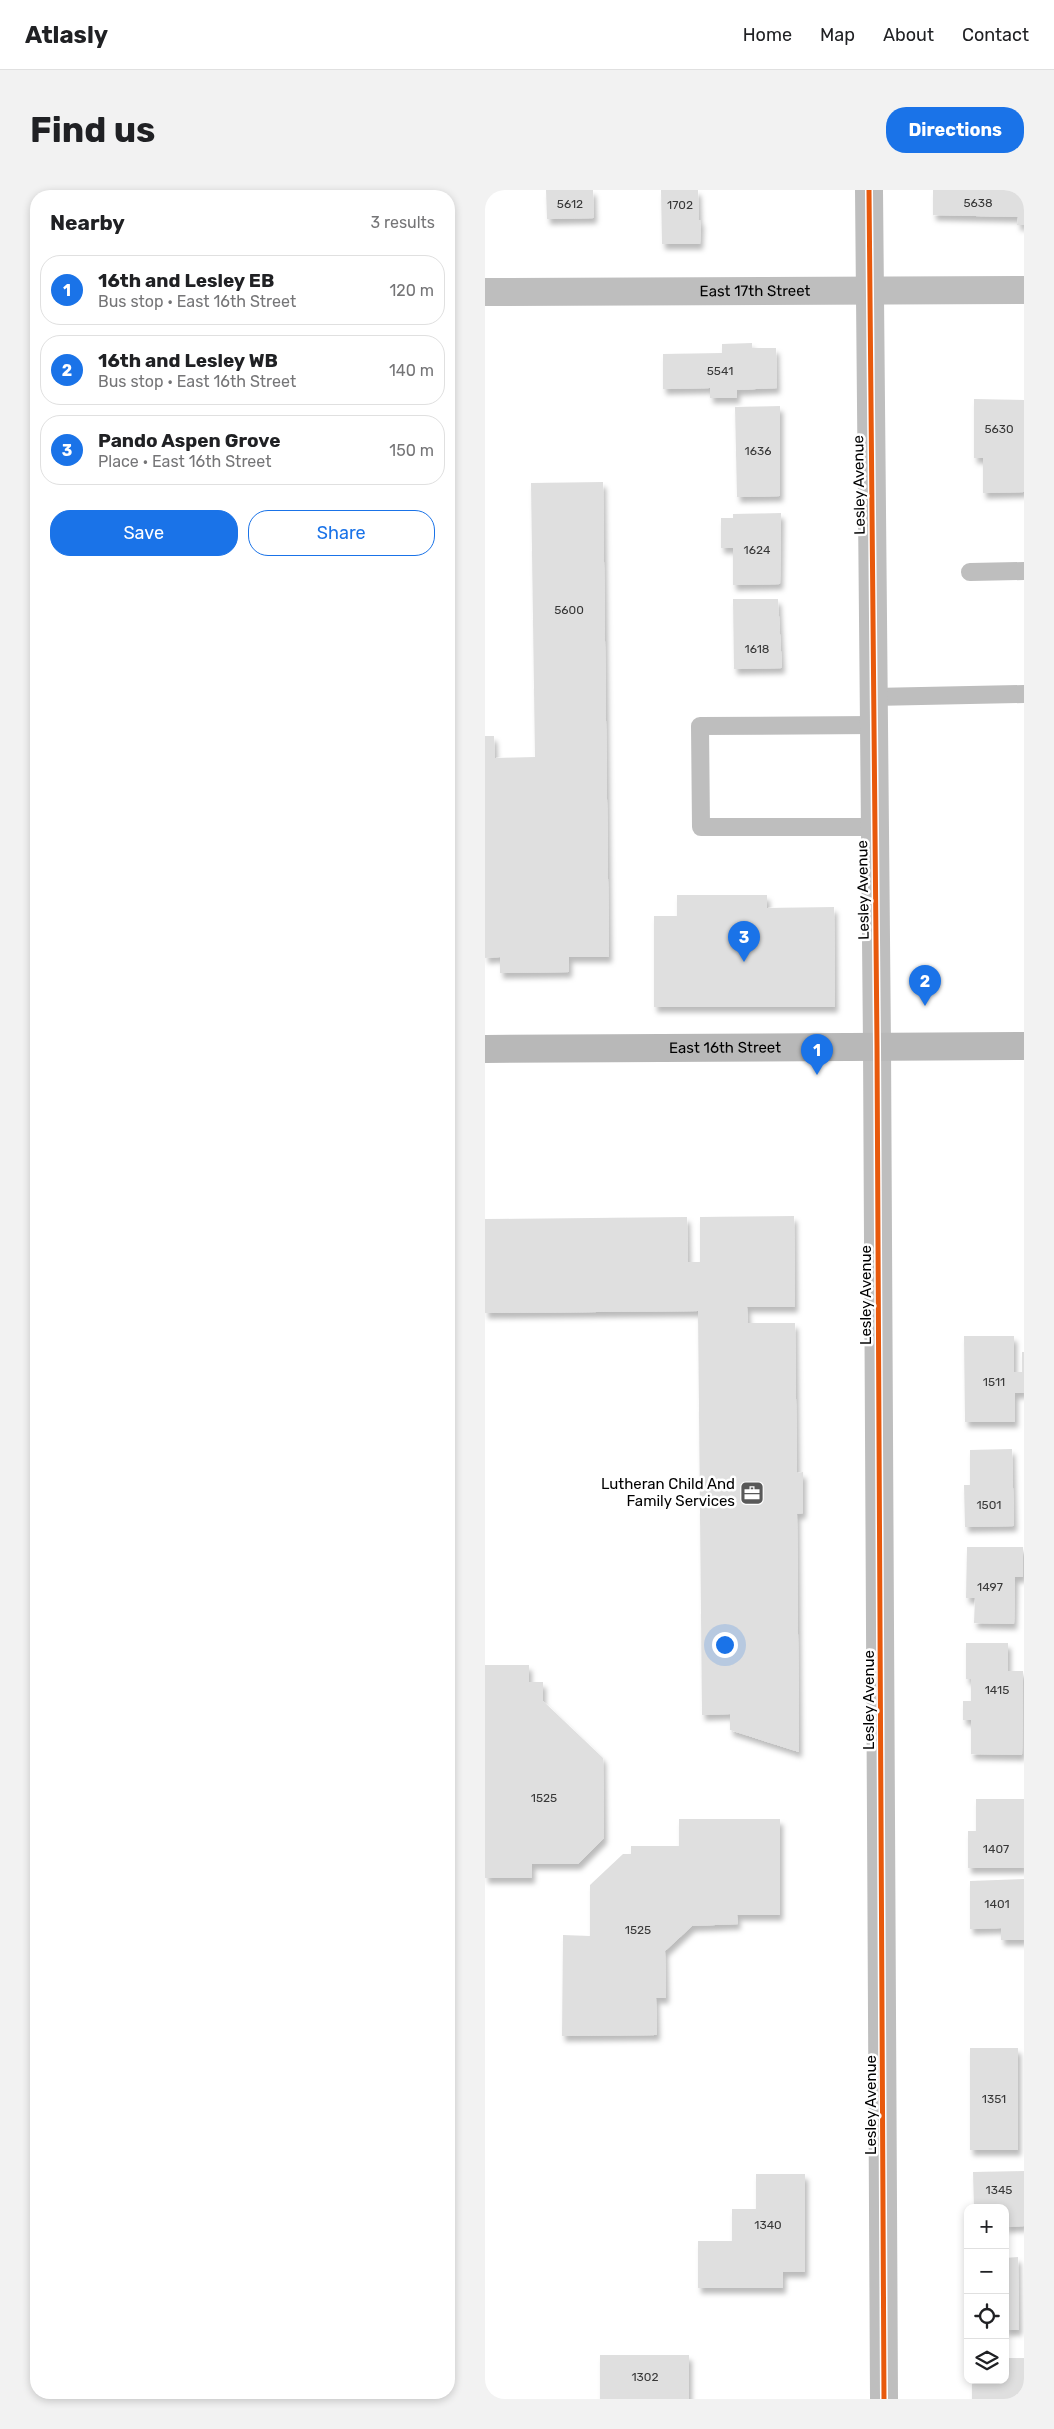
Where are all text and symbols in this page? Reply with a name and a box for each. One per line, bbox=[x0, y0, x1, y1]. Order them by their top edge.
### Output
text: Atlasly bbox=[25, 21, 108, 49]
text: Home bbox=[743, 24, 792, 46]
text: Map bbox=[820, 24, 855, 46]
text: About bbox=[883, 24, 934, 46]
text: Contact bbox=[962, 24, 1029, 46]
button: Directions bbox=[886, 107, 1024, 153]
text: Find us bbox=[30, 109, 155, 151]
house number: 5638 bbox=[963, 196, 993, 210]
house number: 5612 bbox=[557, 197, 583, 211]
house number: 1702 bbox=[667, 198, 693, 212]
text: Nearby bbox=[50, 210, 125, 235]
text: 3 results bbox=[370, 213, 435, 232]
text: 16th and Lesley EB bbox=[98, 269, 274, 292]
text: 1 bbox=[63, 281, 71, 300]
text: 120 m bbox=[389, 281, 434, 300]
street label: East 17th Street bbox=[700, 282, 811, 300]
text: Bus stop · East 16th Street bbox=[98, 292, 296, 311]
text: 16th and Lesley WB bbox=[98, 349, 278, 372]
text: 2 bbox=[62, 361, 72, 380]
text: 140 m bbox=[389, 361, 434, 380]
house number: 5541 bbox=[707, 364, 733, 378]
text: Bus stop · East 16th Street bbox=[98, 372, 296, 391]
house number: 5630 bbox=[984, 422, 1014, 436]
text: Pando Aspen Grove bbox=[98, 429, 281, 452]
street label: Lesley Avenue bbox=[849, 435, 869, 535]
text: 3 bbox=[62, 441, 72, 460]
text: 150 m bbox=[389, 441, 434, 460]
house number: 1636 bbox=[745, 444, 771, 458]
text: Place · East 16th Street bbox=[98, 452, 271, 471]
button: Save bbox=[50, 510, 238, 556]
button: Share bbox=[248, 510, 435, 556]
house number: 1624 bbox=[744, 543, 771, 557]
house number: 5600 bbox=[554, 603, 584, 617]
house number: 1618 bbox=[745, 642, 769, 656]
street label: Lesley Avenue bbox=[853, 840, 873, 940]
pin: 3 bbox=[728, 921, 760, 962]
pin: 2 bbox=[909, 965, 941, 1006]
pin: 1 bbox=[801, 1034, 833, 1075]
street label: East 16th Street bbox=[669, 1038, 781, 1057]
street label: Lesley Avenue bbox=[857, 1245, 875, 1345]
house number: 1511 bbox=[983, 1375, 1005, 1389]
place label: Lutheran Child And Family Services bbox=[601, 1475, 735, 1510]
office icon: Lutheran Child And Family Services bbox=[739, 1480, 765, 1506]
house number: 1501 bbox=[976, 1498, 1002, 1512]
house number: 1497 bbox=[977, 1580, 1003, 1594]
your location bbox=[712, 1632, 738, 1658]
street label: Lesley Avenue bbox=[860, 1650, 878, 1750]
house number: 1415 bbox=[985, 1683, 1009, 1697]
house number: 1525 bbox=[531, 1791, 557, 1805]
house number: 1407 bbox=[983, 1842, 1009, 1856]
house number: 1401 bbox=[984, 1897, 1010, 1911]
house number: 1525 bbox=[625, 1923, 651, 1937]
street label: Lesley Avenue bbox=[862, 2055, 880, 2155]
house number: 1351 bbox=[982, 2092, 1006, 2106]
house number: 1345 bbox=[986, 2183, 1012, 2197]
map controls bbox=[964, 2204, 1009, 2384]
button: + bbox=[964, 2204, 1009, 2249]
house number: 1340 bbox=[754, 2218, 782, 2232]
button: − bbox=[964, 2249, 1009, 2294]
button: locate bbox=[964, 2294, 1009, 2339]
button: layers bbox=[964, 2339, 1009, 2384]
house number: 1302 bbox=[631, 2370, 659, 2384]

